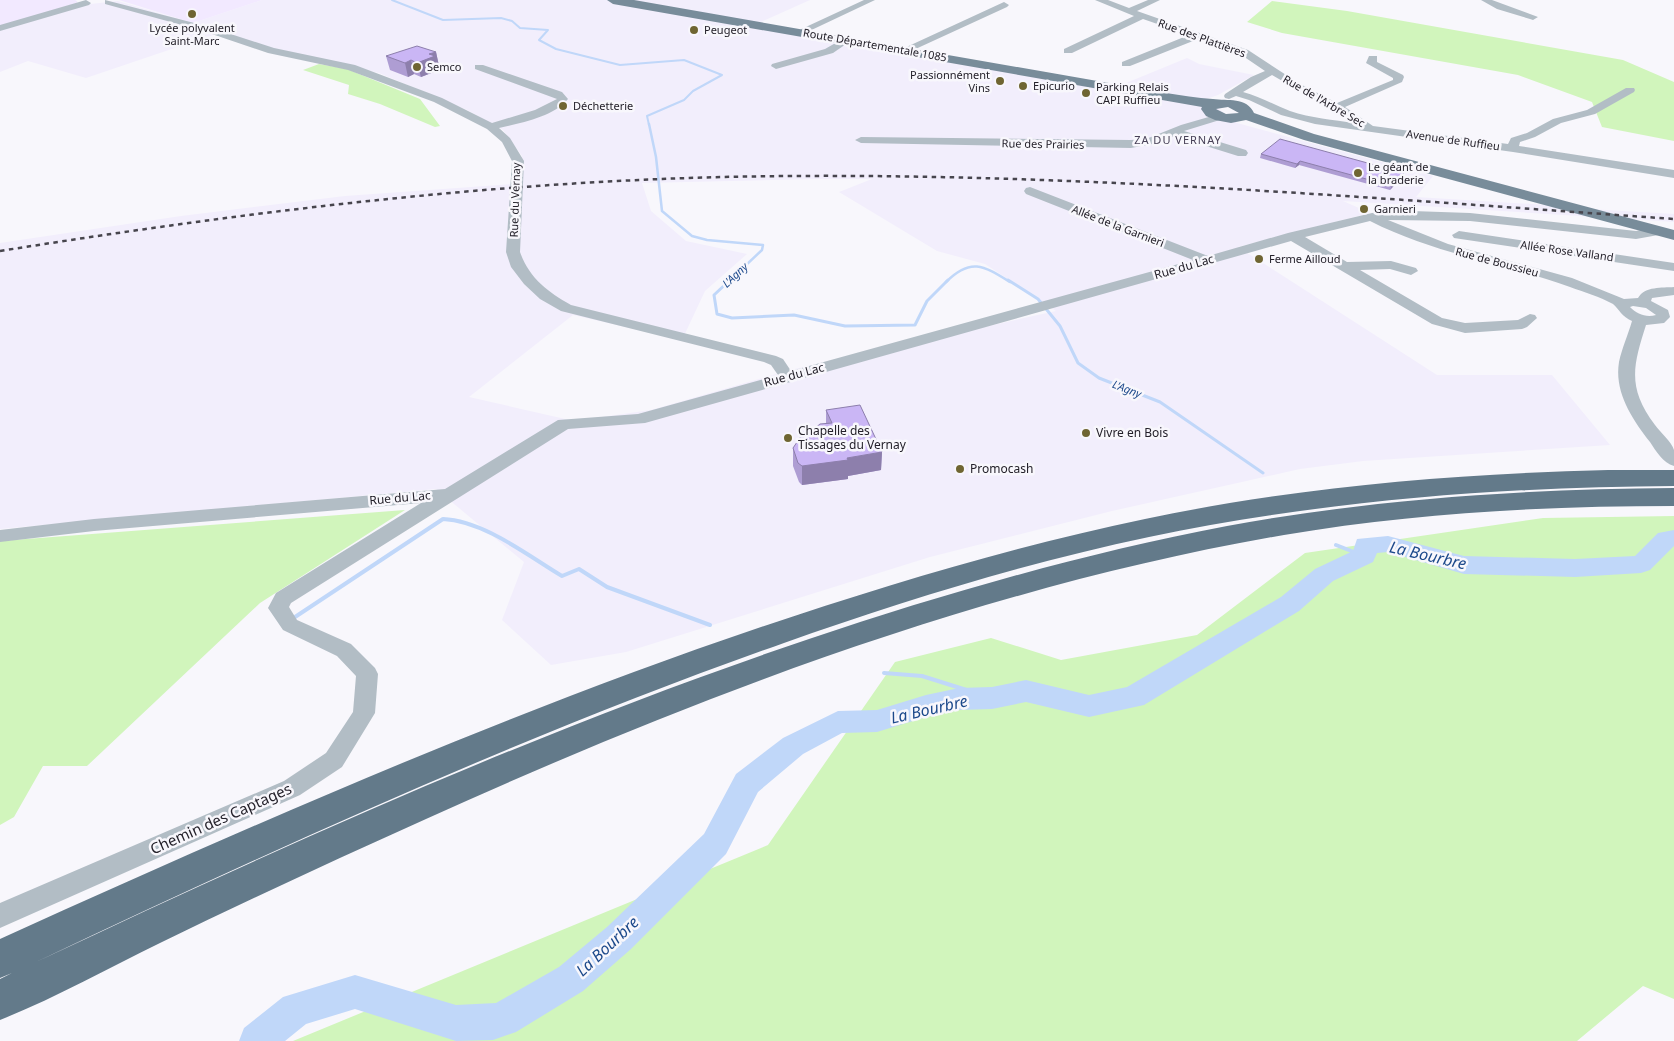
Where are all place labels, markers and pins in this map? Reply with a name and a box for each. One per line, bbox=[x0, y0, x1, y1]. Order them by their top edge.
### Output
marker: Lycée polyvalent Saint-Marc bbox=[186, 8, 198, 20]
place label: Lycée polyvalent Saint-Marc bbox=[149, 20, 235, 48]
place label: Peugeot bbox=[704, 22, 747, 37]
marker: Peugeot bbox=[688, 24, 700, 36]
place label: Semco bbox=[427, 59, 462, 74]
marker: Semco bbox=[411, 61, 423, 73]
place label: Passionnément Vins bbox=[910, 67, 990, 95]
marker: Passionnément Vins bbox=[994, 75, 1006, 87]
place label: Epicurio bbox=[1033, 78, 1075, 93]
place label: Parking Relais CAPI Ruffieu bbox=[1096, 79, 1169, 107]
marker: Epicurio bbox=[1017, 80, 1029, 92]
marker: Parking Relais CAPI Ruffieu bbox=[1080, 87, 1092, 99]
place label: Déchetterie bbox=[573, 98, 633, 113]
marker: Déchetterie bbox=[557, 100, 569, 112]
place label: Le géant de la braderie bbox=[1368, 159, 1429, 187]
marker: Le géant de la braderie bbox=[1352, 167, 1364, 179]
place label: Garnieri bbox=[1374, 201, 1416, 216]
marker: Garnieri bbox=[1358, 203, 1370, 215]
place label: Ferme Ailloud bbox=[1269, 251, 1341, 266]
marker: Ferme Ailloud bbox=[1253, 253, 1265, 265]
place label: Chapelle des Tissages du Vernay bbox=[798, 422, 907, 453]
place label: Vivre en Bois bbox=[1096, 424, 1168, 441]
marker: Vivre en Bois bbox=[1080, 427, 1092, 439]
marker: Chapelle des Tissages du Vernay bbox=[782, 432, 794, 444]
place label: Promocash bbox=[970, 460, 1033, 477]
marker: Promocash bbox=[954, 463, 966, 475]

